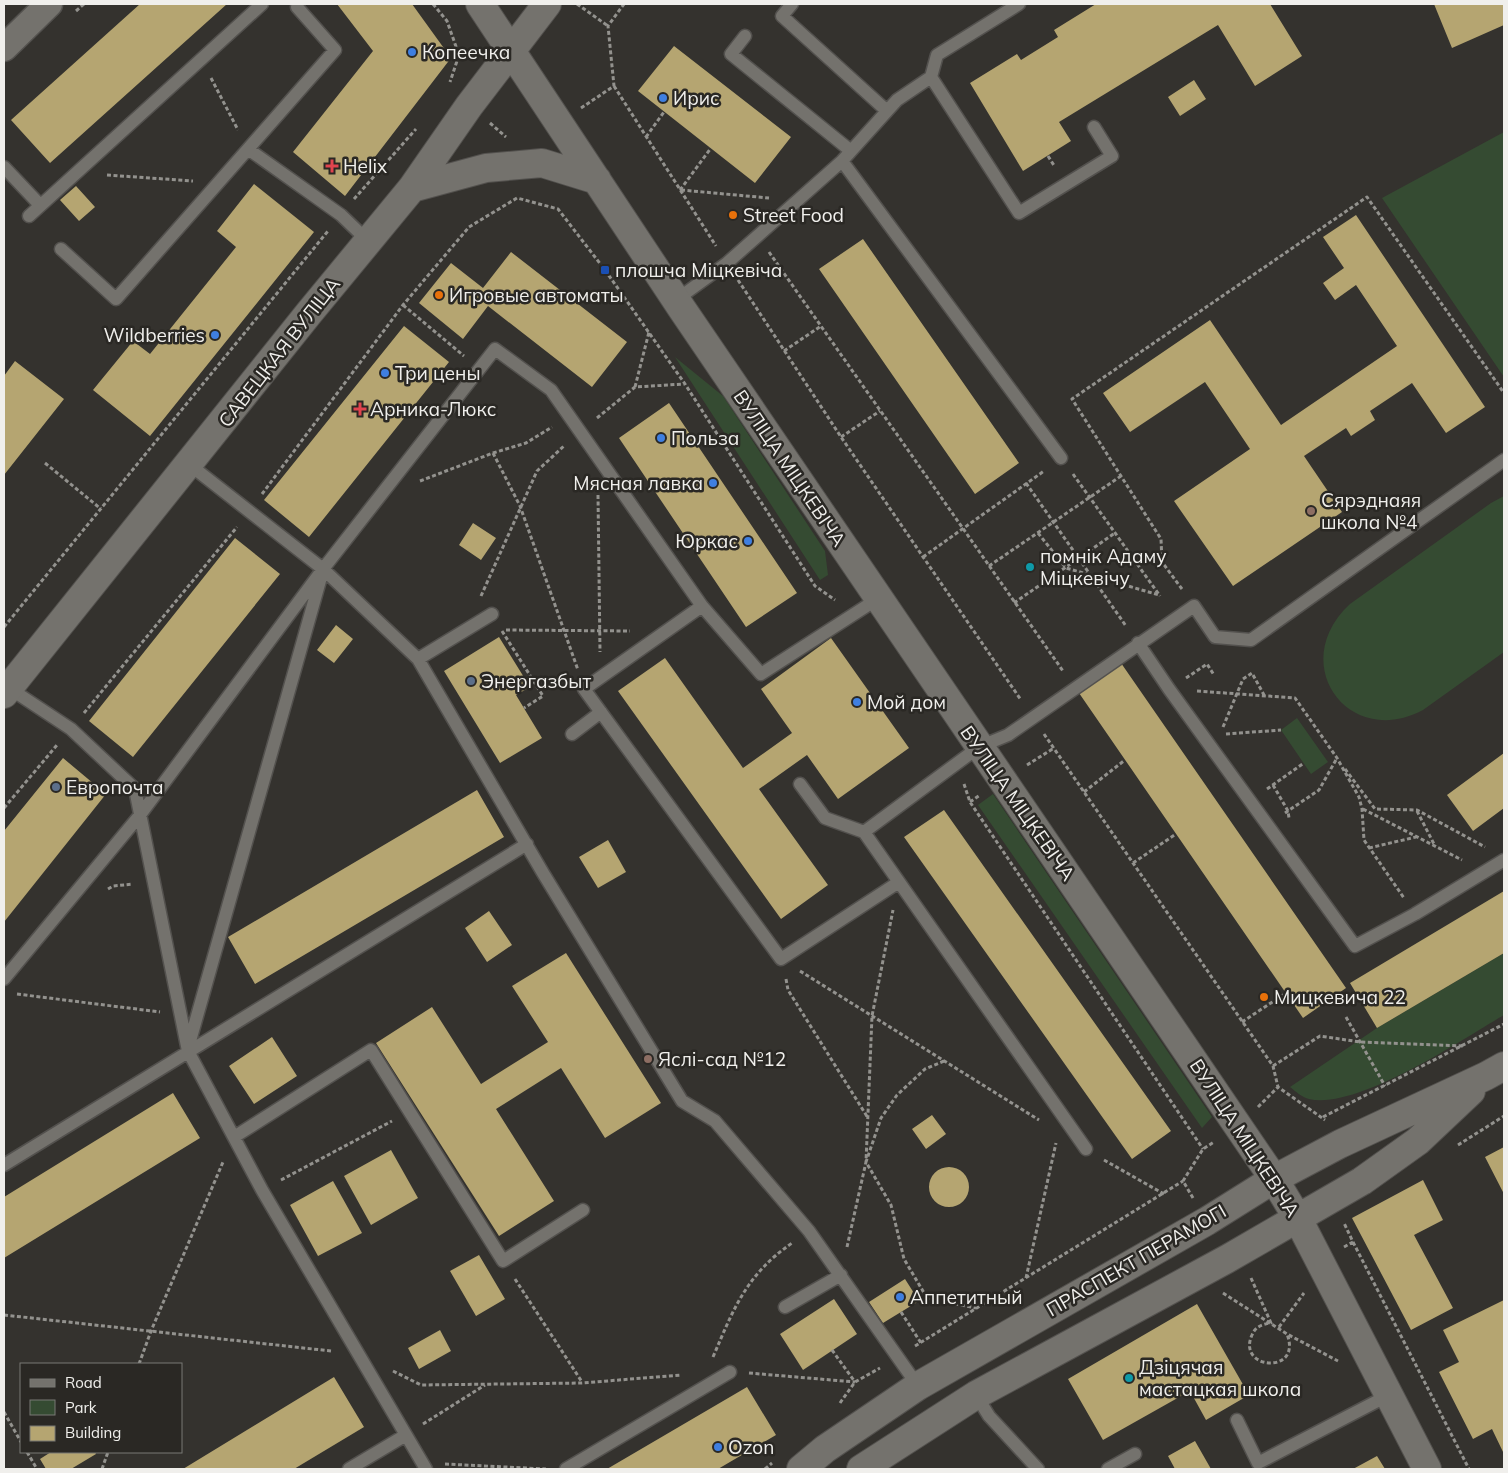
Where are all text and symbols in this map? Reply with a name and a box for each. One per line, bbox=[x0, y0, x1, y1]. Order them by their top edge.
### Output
place label: Копеечка bbox=[422, 40, 510, 64]
marker: Копеечка bbox=[406, 46, 418, 58]
place label: Ирис bbox=[673, 86, 720, 110]
marker: Ирис bbox=[657, 92, 669, 104]
place label: Helix bbox=[343, 154, 387, 178]
marker: Helix bbox=[325, 159, 339, 173]
place label: Street Food bbox=[743, 203, 844, 227]
marker: Street Food bbox=[727, 209, 739, 221]
place label: плошча Міцкевіча bbox=[615, 258, 782, 282]
marker: плошча Міцкевіча bbox=[599, 264, 611, 276]
street label: САВЕЦКАЯ ВУЛІЦА bbox=[213, 272, 345, 432]
place label: Игровые автоматы bbox=[449, 283, 624, 307]
marker: Игровые автоматы bbox=[433, 289, 445, 301]
place label: Wildberries bbox=[104, 323, 205, 347]
marker: Wildberries bbox=[209, 329, 221, 341]
place label: Три цены bbox=[395, 361, 481, 385]
marker: Три цены bbox=[379, 367, 391, 379]
street label: ВУЛІЦА МІЦКЕВІЧА bbox=[729, 385, 851, 551]
place label: Арника-Люкс bbox=[370, 397, 496, 421]
marker: Арника-Люкс bbox=[354, 403, 366, 415]
place label: Польза bbox=[671, 426, 739, 450]
marker: Польза bbox=[655, 432, 667, 444]
place label: Мясная лавка bbox=[573, 471, 703, 495]
marker: Мясная лавка bbox=[707, 477, 719, 489]
place label: Сярэднаяя школа №4 bbox=[1321, 488, 1421, 534]
marker: Сярэднаяя школа №4 bbox=[1305, 505, 1317, 517]
place label: Юркас bbox=[675, 529, 738, 553]
marker: Юркас bbox=[742, 535, 754, 547]
place label: помнік Адаму Міцкевічу bbox=[1040, 544, 1167, 590]
marker: помнік Адаму Міцкевічу bbox=[1024, 561, 1036, 573]
place label: Энергазбыт bbox=[481, 669, 591, 693]
marker: Энергазбыт bbox=[465, 675, 477, 687]
place label: Мой дом bbox=[867, 690, 946, 714]
marker: Мой дом bbox=[851, 696, 863, 708]
street label: ВУЛІЦА МІЦКЕВІЧА bbox=[955, 721, 1081, 885]
place label: Европочта bbox=[66, 775, 164, 799]
marker: Европочта bbox=[50, 781, 62, 793]
place label: Мицкевича 22 bbox=[1274, 985, 1406, 1009]
marker: Мицкевича 22 bbox=[1258, 991, 1270, 1003]
place label: Яслі-сад №12 bbox=[658, 1047, 786, 1071]
marker: Яслі-сад №12 bbox=[642, 1053, 654, 1065]
street label: ВУЛІЦА МІЦКЕВІЧА bbox=[1185, 1054, 1305, 1222]
street label: ПРАСПЕКТ ПЕРАМОГІ bbox=[1042, 1199, 1230, 1321]
place label: Аппетитный bbox=[910, 1285, 1023, 1309]
marker: Аппетитный bbox=[894, 1291, 906, 1303]
place label: Дзіцячая мастацкая школа bbox=[1139, 1355, 1301, 1401]
legend bbox=[20, 1363, 182, 1453]
marker: Дзіцячая мастацкая школа bbox=[1123, 1372, 1135, 1384]
text: Road bbox=[65, 1373, 102, 1392]
text: Park bbox=[65, 1398, 97, 1417]
text: Building bbox=[65, 1423, 121, 1442]
place label: Ozon bbox=[728, 1435, 774, 1459]
marker: Ozon bbox=[712, 1441, 724, 1453]

